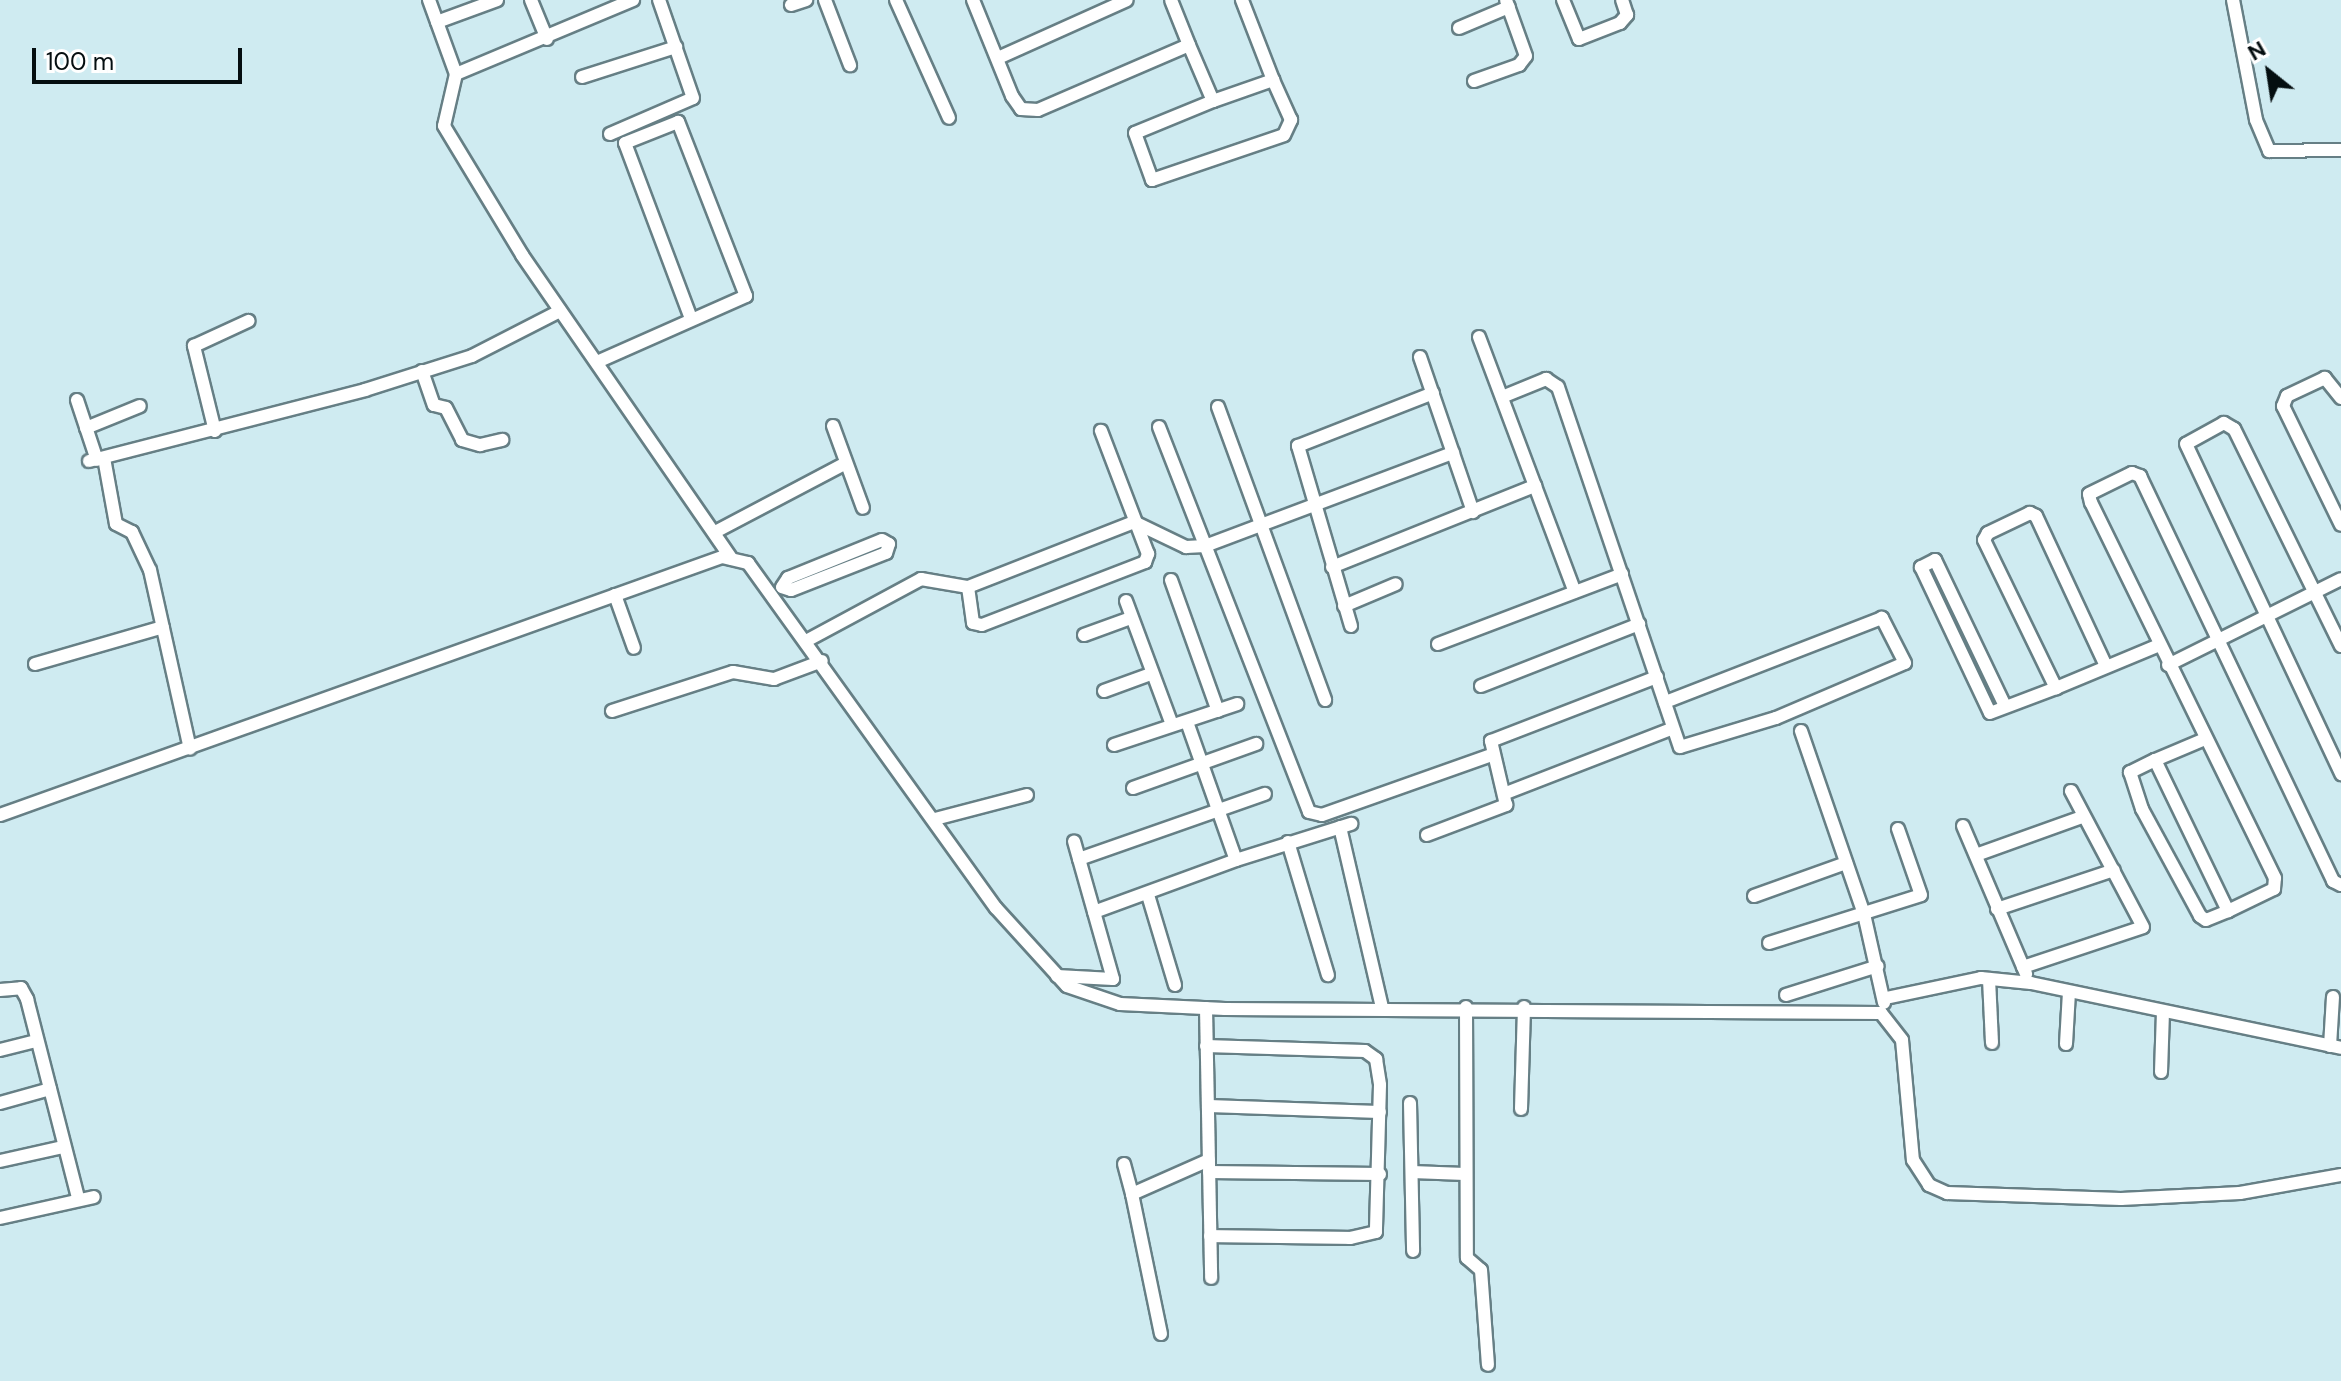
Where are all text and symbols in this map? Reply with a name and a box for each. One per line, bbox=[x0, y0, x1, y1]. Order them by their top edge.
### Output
scale bar bbox=[36, 32, 246, 82]
north arrow bbox=[2229, 32, 2309, 112]
text: N bbox=[2243, 34, 2271, 67]
text: 100 m bbox=[46, 46, 114, 77]

